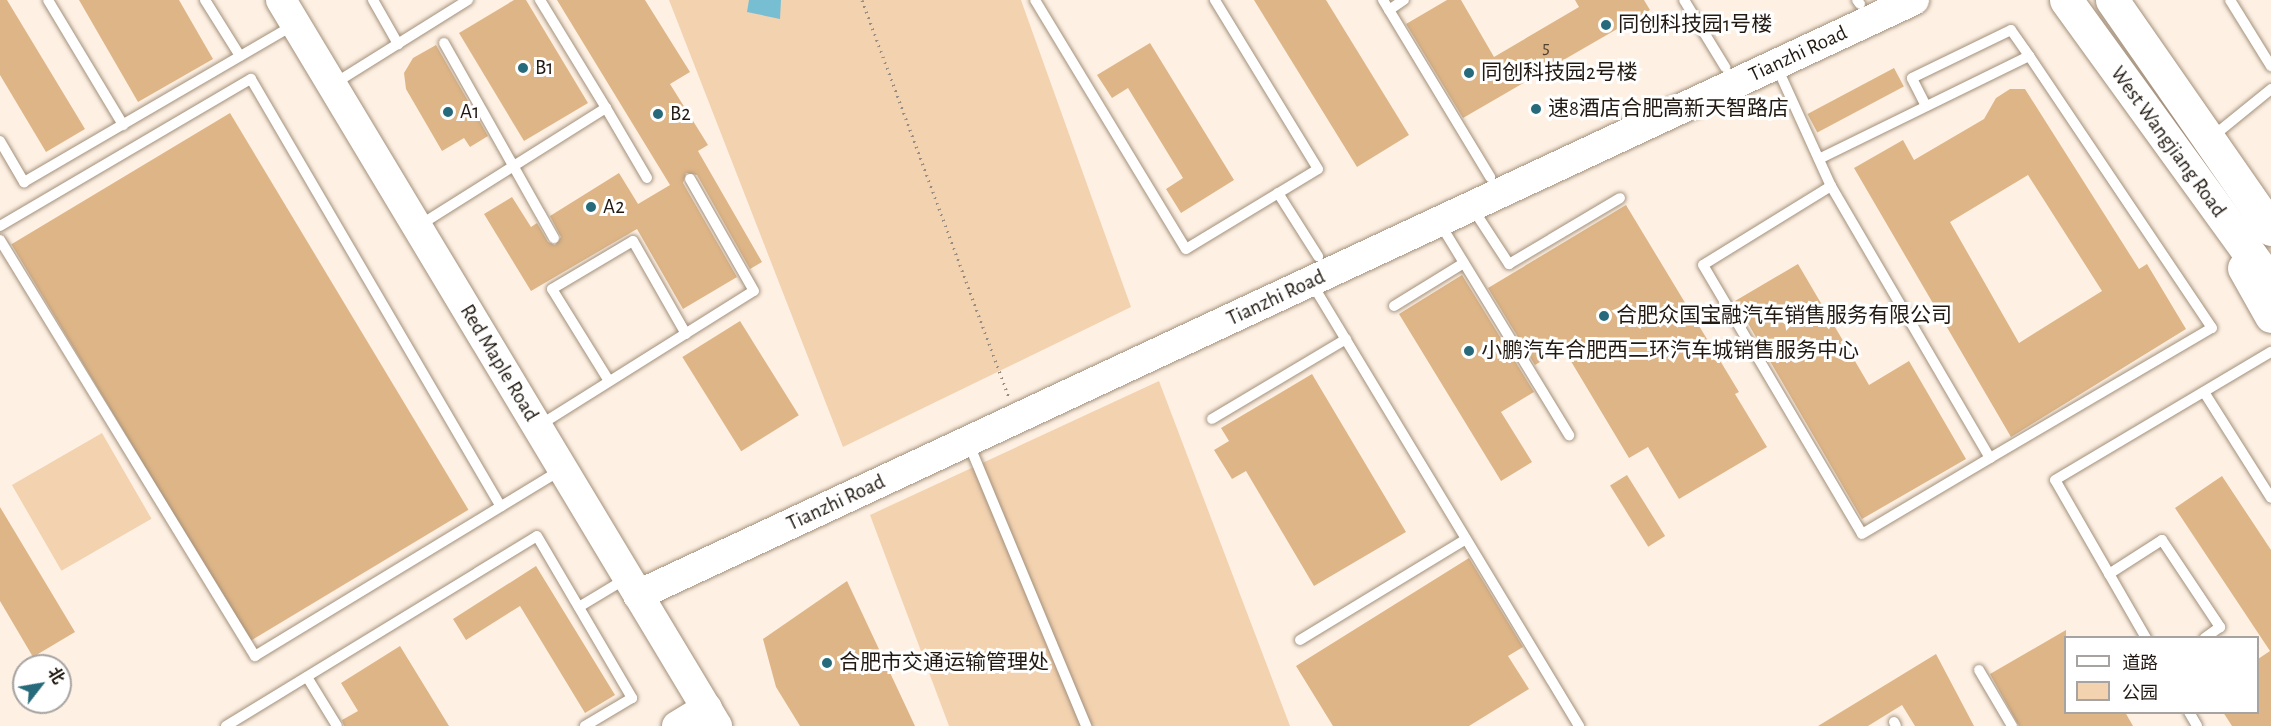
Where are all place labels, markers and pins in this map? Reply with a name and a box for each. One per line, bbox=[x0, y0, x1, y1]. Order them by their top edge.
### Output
place label: 同创科技园1号楼 bbox=[1618, 12, 1772, 38]
marker: 同创科技园1号楼 bbox=[1599, 18, 1613, 32]
place label: B1 bbox=[535, 55, 554, 81]
place label: 同创科技园2号楼 bbox=[1481, 60, 1638, 86]
marker: B1 bbox=[516, 61, 530, 75]
marker: 同创科技园2号楼 bbox=[1462, 66, 1476, 80]
place label: 速8酒店合肥高新天智路店 bbox=[1548, 96, 1789, 122]
place label: A1 bbox=[460, 99, 479, 125]
place label: B2 bbox=[670, 101, 691, 127]
marker: 速8酒店合肥高新天智路店 bbox=[1529, 102, 1543, 116]
marker: A1 bbox=[441, 105, 455, 119]
marker: B2 bbox=[651, 107, 665, 121]
place label: A2 bbox=[603, 194, 625, 220]
marker: A2 bbox=[584, 200, 598, 214]
place label: 合肥众国宝融汽车销售服务有限公司 bbox=[1616, 303, 1952, 329]
marker: 合肥众国宝融汽车销售服务有限公司 bbox=[1597, 309, 1611, 323]
place label: 小鹏汽车合肥西二环汽车城销售服务中心 bbox=[1481, 338, 1859, 364]
marker: 小鹏汽车合肥西二环汽车城销售服务中心 bbox=[1462, 344, 1476, 358]
place label: 合肥市交通运输管理处 bbox=[839, 650, 1049, 676]
marker: 合肥市交通运输管理处 bbox=[820, 656, 834, 670]

